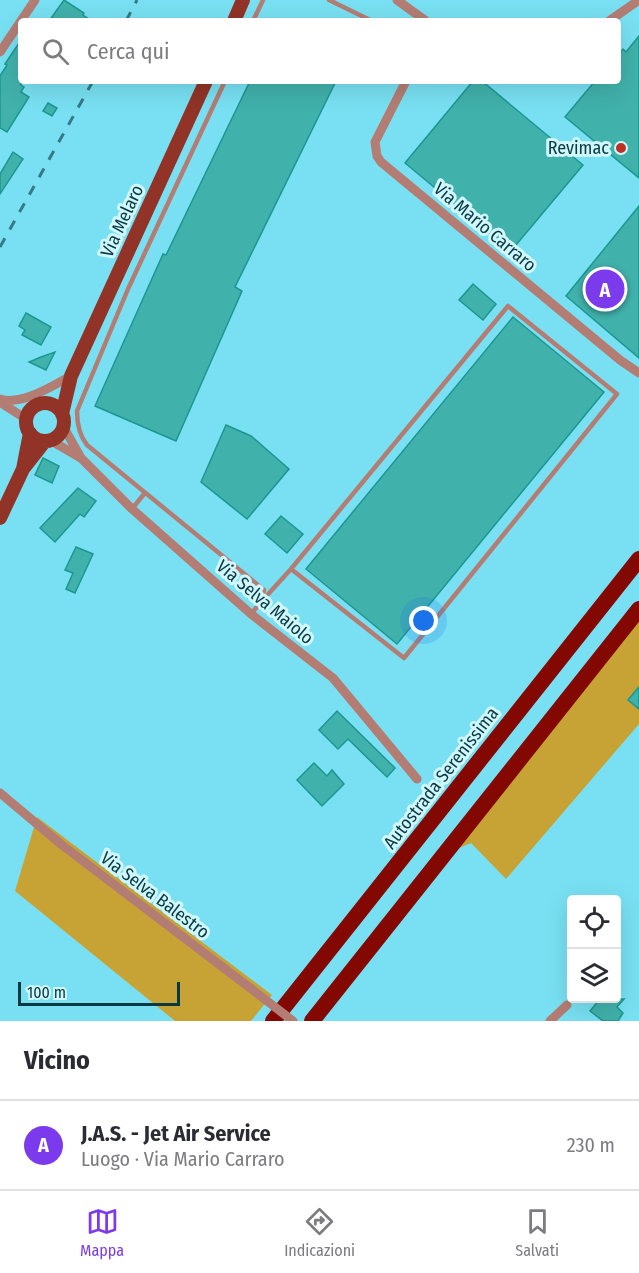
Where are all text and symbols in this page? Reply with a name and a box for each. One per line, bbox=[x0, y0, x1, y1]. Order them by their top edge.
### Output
search box bbox=[18, 18, 621, 84]
icon: search bbox=[39, 35, 72, 68]
text: Cerca qui bbox=[87, 38, 170, 65]
place label: Revimac bbox=[548, 137, 609, 159]
marker: Revimac bbox=[614, 141, 628, 155]
street label: Via Mario Carraro bbox=[429, 178, 541, 276]
street label: Via Melaro bbox=[96, 181, 148, 261]
pin: A bbox=[586, 266, 624, 312]
street label: Via Selva Maiolo bbox=[212, 555, 318, 649]
your location bbox=[409, 606, 438, 635]
street label: Autostrada Serenissima bbox=[379, 703, 503, 853]
street label: Via Selva Balestro bbox=[96, 847, 214, 943]
map controls bbox=[567, 895, 621, 1003]
button: locate bbox=[567, 895, 621, 949]
button: layers bbox=[567, 949, 621, 1003]
scale bar bbox=[18, 979, 180, 1006]
text: 100 m bbox=[27, 983, 66, 1002]
text: Vicino bbox=[24, 1045, 90, 1076]
text: J.A.S. - Jet Air Service bbox=[81, 1120, 271, 1147]
text: A bbox=[38, 1133, 49, 1157]
text: 230 m bbox=[567, 1133, 615, 1157]
text: Luogo · Via Mario Carraro bbox=[81, 1147, 285, 1171]
tab: Mappa bbox=[80, 1205, 124, 1260]
tab: Indicazioni bbox=[284, 1205, 355, 1260]
tab: Salvati bbox=[515, 1205, 559, 1260]

